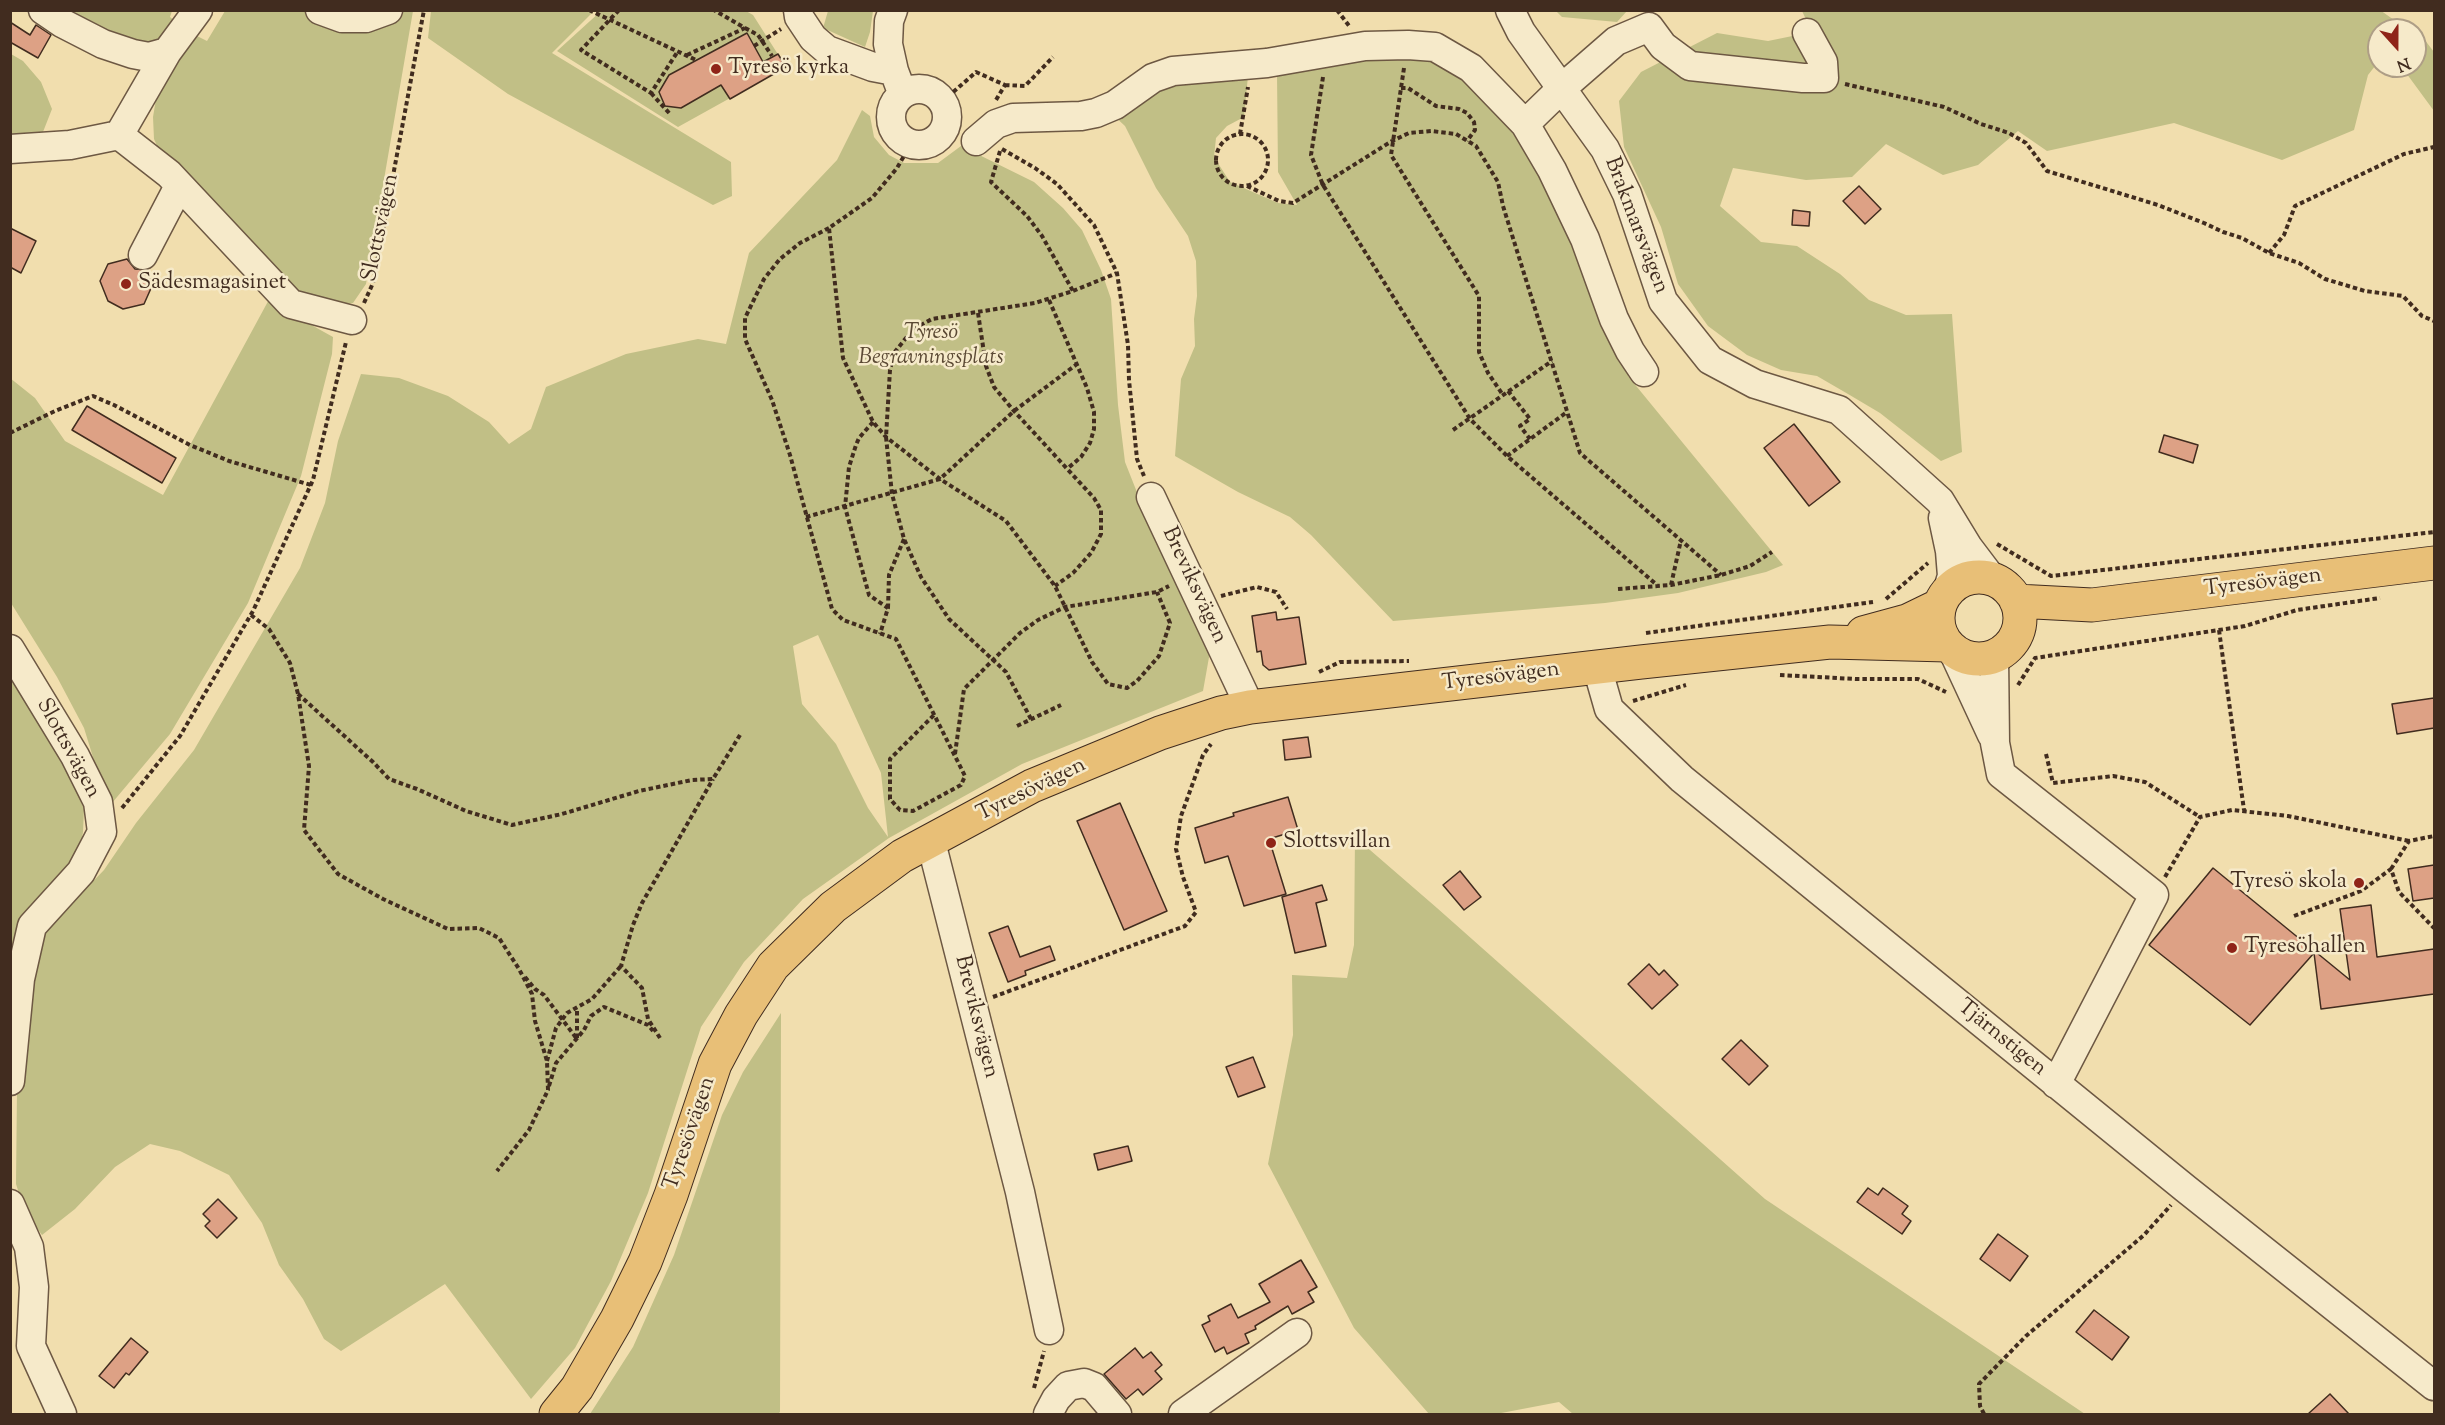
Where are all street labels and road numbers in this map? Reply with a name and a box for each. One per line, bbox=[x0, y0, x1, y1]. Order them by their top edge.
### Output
street label: Brakmarsvägen bbox=[1597, 154, 1673, 298]
street label: Slottsvägen bbox=[358, 172, 406, 284]
street label: Breviksvägen bbox=[1154, 523, 1232, 649]
street label: Tyresövägen bbox=[2203, 564, 2323, 604]
street label: Tyresövägen bbox=[1441, 658, 1561, 698]
street label: Slottsvägen bbox=[29, 695, 105, 803]
street label: Tyresövägen bbox=[973, 753, 1091, 829]
street label: Breviksvägen bbox=[947, 953, 1003, 1081]
street label: Tjärnstigen bbox=[1951, 995, 2051, 1083]
street label: Tyresövägen bbox=[659, 1074, 723, 1194]

